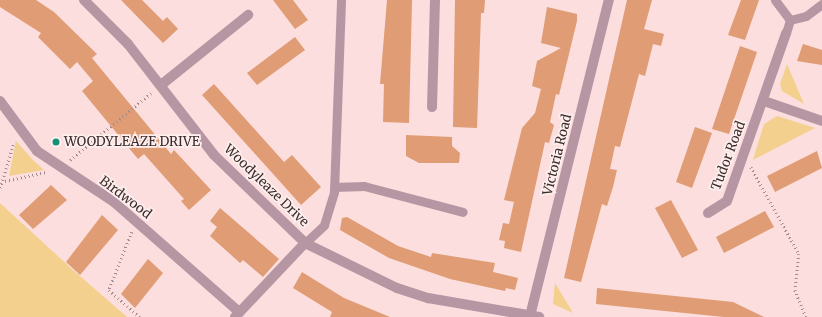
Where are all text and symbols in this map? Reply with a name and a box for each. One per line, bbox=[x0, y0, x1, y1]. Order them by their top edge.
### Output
street label: Victoria Road bbox=[540, 113, 576, 197]
street label: Tudor Road bbox=[709, 119, 749, 193]
place label: WOODYLEAZE DRIVE bbox=[64, 134, 200, 150]
marker: WOODYLEAZE DRIVE bbox=[51, 137, 61, 147]
street label: Woodyleaze Drive bbox=[220, 142, 312, 230]
street label: Birdwood bbox=[96, 173, 154, 223]

